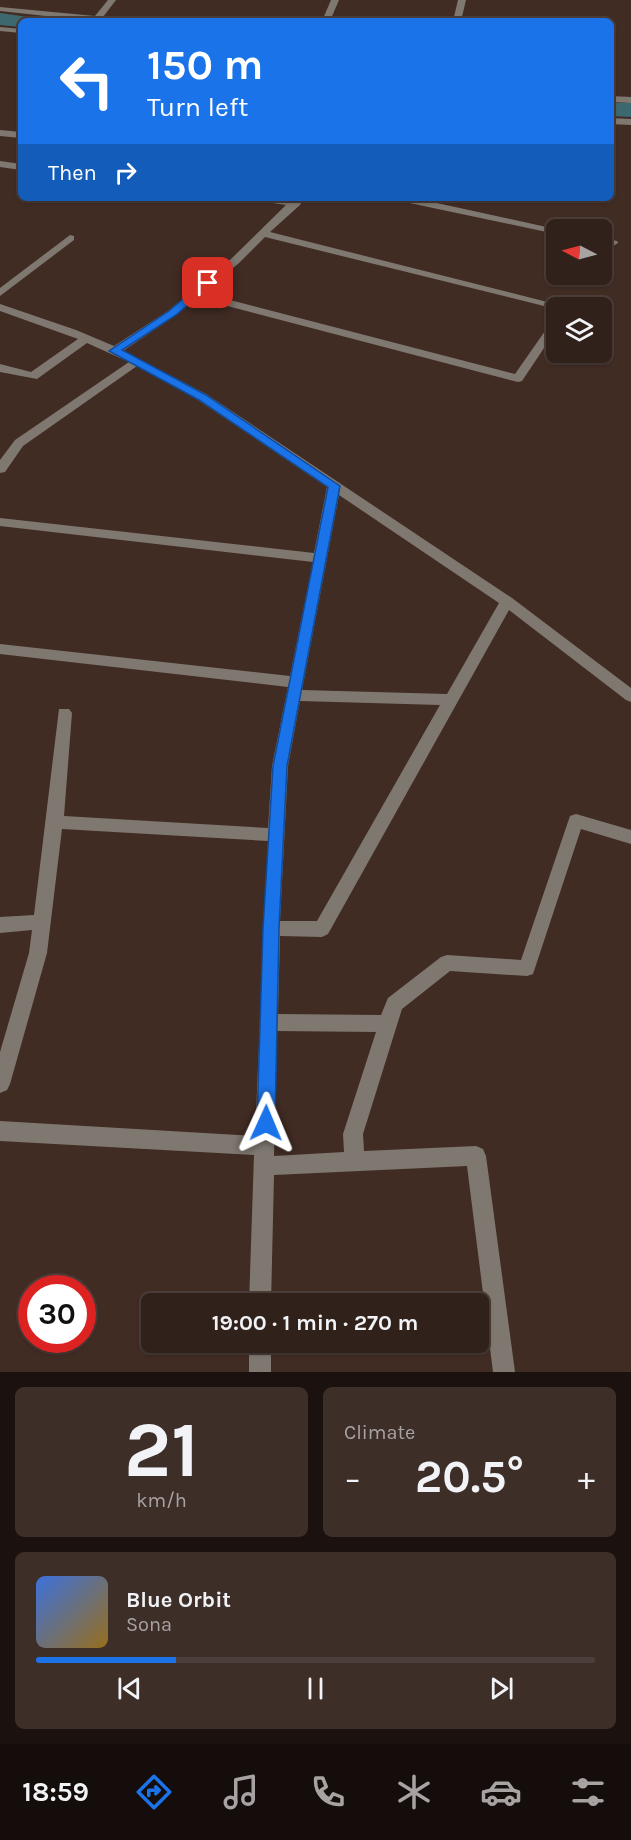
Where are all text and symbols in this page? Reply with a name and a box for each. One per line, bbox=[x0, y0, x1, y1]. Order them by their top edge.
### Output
text: 150 m bbox=[147, 40, 263, 90]
icon: left bbox=[48, 42, 126, 120]
text: Turn left bbox=[147, 91, 248, 123]
icon: right bbox=[109, 156, 142, 189]
text: Then bbox=[48, 160, 97, 186]
north arrow bbox=[546, 219, 612, 285]
map controls bbox=[546, 219, 612, 363]
pin bbox=[182, 257, 233, 308]
icon: arrive bbox=[191, 266, 224, 299]
button: layers bbox=[546, 297, 612, 363]
position arrow bbox=[234, 1091, 298, 1155]
speed limit sign: 30 bbox=[18, 1275, 96, 1353]
text: 19:00 · 1 min · 270 m bbox=[212, 1310, 418, 1336]
text: 21 bbox=[124, 1404, 199, 1496]
text: Climate bbox=[344, 1421, 415, 1444]
text: 20.5° bbox=[415, 1451, 524, 1503]
text: − bbox=[344, 1459, 361, 1497]
text: + bbox=[578, 1459, 595, 1497]
text: km/h bbox=[136, 1489, 187, 1512]
text: Blue Orbit bbox=[126, 1587, 231, 1613]
text: Sona bbox=[126, 1613, 172, 1636]
icon: previous bbox=[113, 1672, 146, 1705]
icon: pause bbox=[299, 1672, 332, 1705]
icon: next bbox=[485, 1672, 518, 1705]
icon: directions bbox=[133, 1771, 175, 1813]
icon: music bbox=[220, 1771, 262, 1813]
icon: phone bbox=[307, 1771, 349, 1813]
icon: climate bbox=[393, 1771, 435, 1813]
icon: car bbox=[480, 1771, 522, 1813]
icon: filters bbox=[567, 1771, 609, 1813]
text: 18:59 bbox=[22, 1776, 89, 1808]

